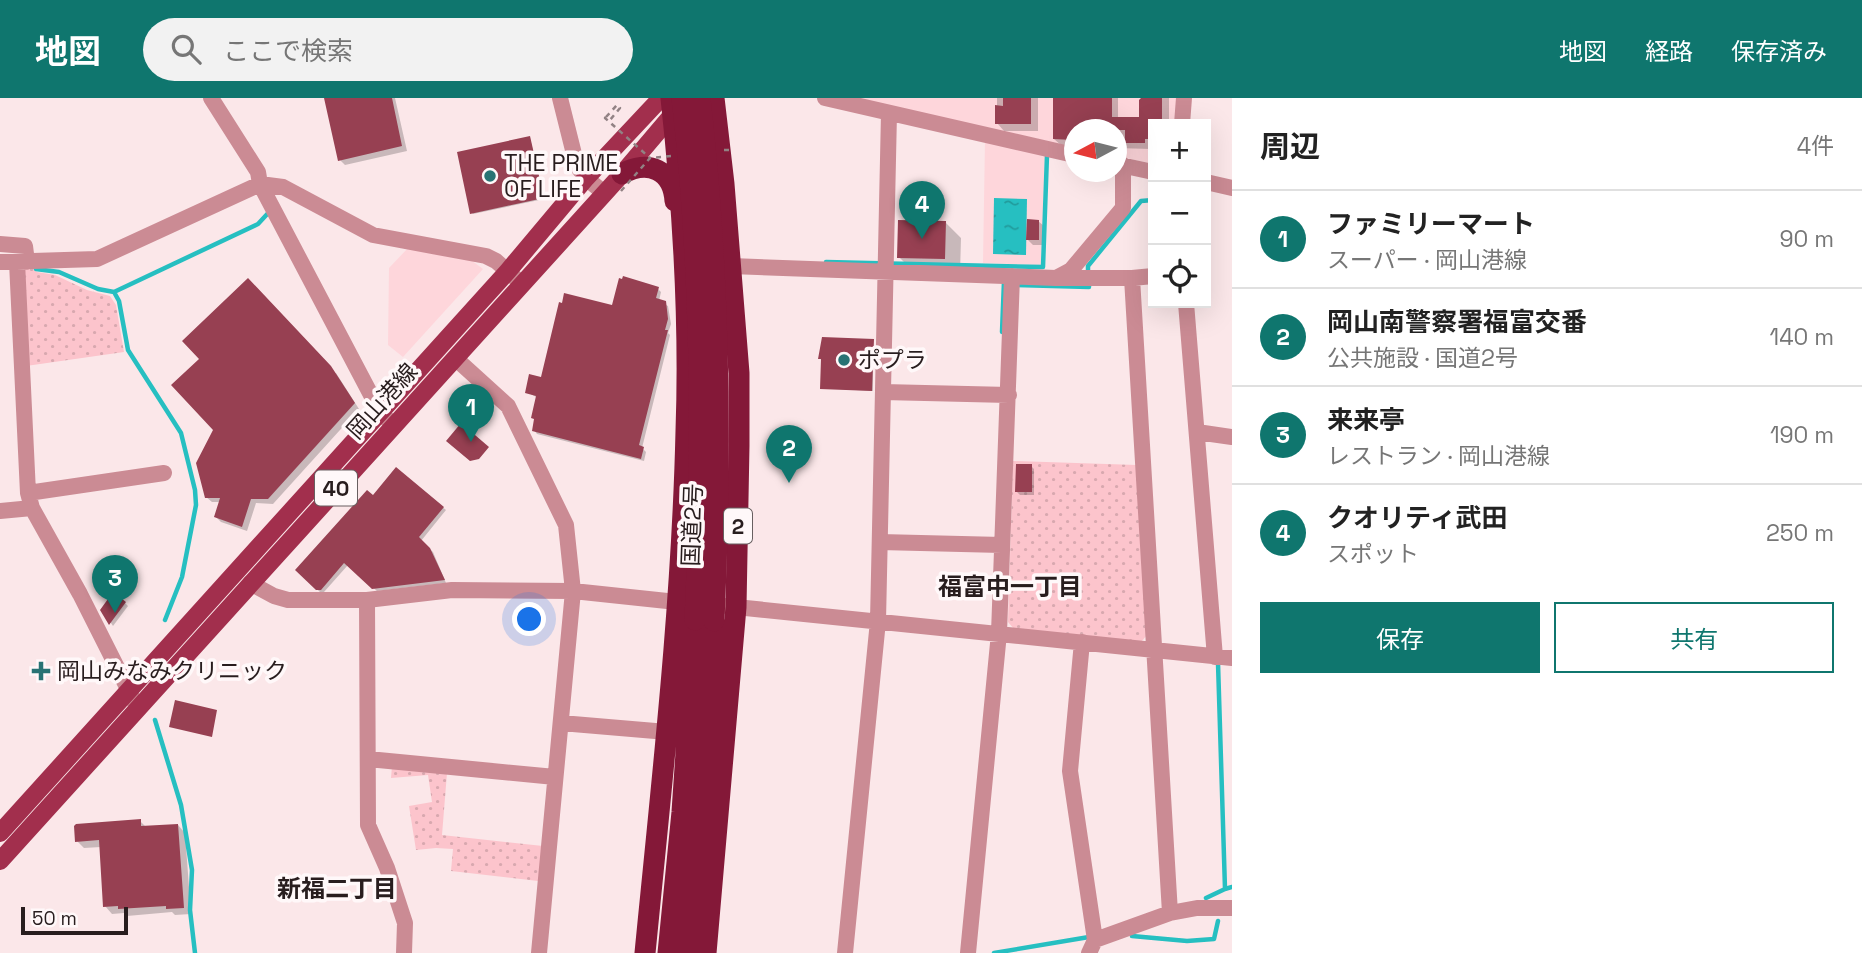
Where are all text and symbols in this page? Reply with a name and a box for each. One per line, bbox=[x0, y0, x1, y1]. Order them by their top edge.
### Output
search box bbox=[143, 18, 633, 81]
icon: search bbox=[167, 30, 205, 68]
text: 地図 bbox=[35, 31, 101, 73]
text: ここで検索 bbox=[223, 34, 353, 68]
text: 地図 bbox=[1559, 36, 1607, 67]
text: 経路 bbox=[1645, 36, 1693, 67]
text: 保存済み bbox=[1731, 36, 1827, 67]
north arrow bbox=[1064, 119, 1127, 182]
map controls bbox=[1148, 119, 1211, 308]
button: + bbox=[1148, 119, 1211, 182]
text: 周辺 bbox=[1260, 127, 1320, 166]
text: 4件 bbox=[1797, 131, 1834, 161]
place label: THE PRIME OF LIFE bbox=[504, 148, 618, 204]
marker: THE PRIME OF LIFE bbox=[482, 168, 498, 184]
pin: 4 bbox=[899, 181, 945, 239]
button: − bbox=[1148, 182, 1211, 245]
text: ファミリーマート bbox=[1327, 207, 1535, 241]
text: 1 bbox=[1278, 224, 1288, 254]
text: 90 m bbox=[1779, 224, 1834, 254]
button: locate bbox=[1148, 245, 1211, 308]
text: スーパー · 岡山港線 bbox=[1327, 245, 1527, 275]
text: 岡山南警察署福富交番 bbox=[1327, 305, 1587, 339]
text: 2 bbox=[1276, 322, 1290, 352]
text: 140 m bbox=[1770, 322, 1834, 352]
text: 公共施設 · 国道2号 bbox=[1327, 343, 1518, 373]
place label: ポプラ bbox=[858, 345, 927, 375]
marker: ポプラ bbox=[836, 352, 852, 368]
street label: 岡山港線 bbox=[340, 357, 424, 445]
pin: 1 bbox=[448, 384, 494, 442]
text: 来来亭 bbox=[1327, 403, 1405, 437]
text: 3 bbox=[1276, 420, 1290, 450]
text: 190 m bbox=[1770, 420, 1834, 450]
pin: 2 bbox=[766, 425, 812, 483]
text: レストラン · 岡山港線 bbox=[1327, 441, 1550, 471]
road number: 40 bbox=[315, 470, 357, 506]
street label: 国道2号 bbox=[676, 483, 708, 567]
text: クオリティ武田 bbox=[1327, 501, 1507, 535]
road number: 2 bbox=[724, 508, 752, 544]
text: 4 bbox=[1276, 518, 1290, 548]
text: 250 m bbox=[1766, 518, 1834, 548]
text: スポット bbox=[1327, 539, 1419, 569]
pin: 3 bbox=[92, 555, 138, 613]
district label: 福富中一丁目 bbox=[938, 571, 1082, 602]
your location bbox=[512, 602, 546, 636]
button: 保存 bbox=[1260, 602, 1540, 673]
button: 共有 bbox=[1554, 602, 1834, 673]
place label: 岡山みなみクリニック bbox=[57, 656, 287, 686]
marker: 岡山みなみクリニック bbox=[31, 661, 51, 681]
district label: 新福二丁目 bbox=[277, 873, 397, 904]
scale bar bbox=[21, 904, 128, 936]
text: 50 m bbox=[32, 906, 77, 931]

